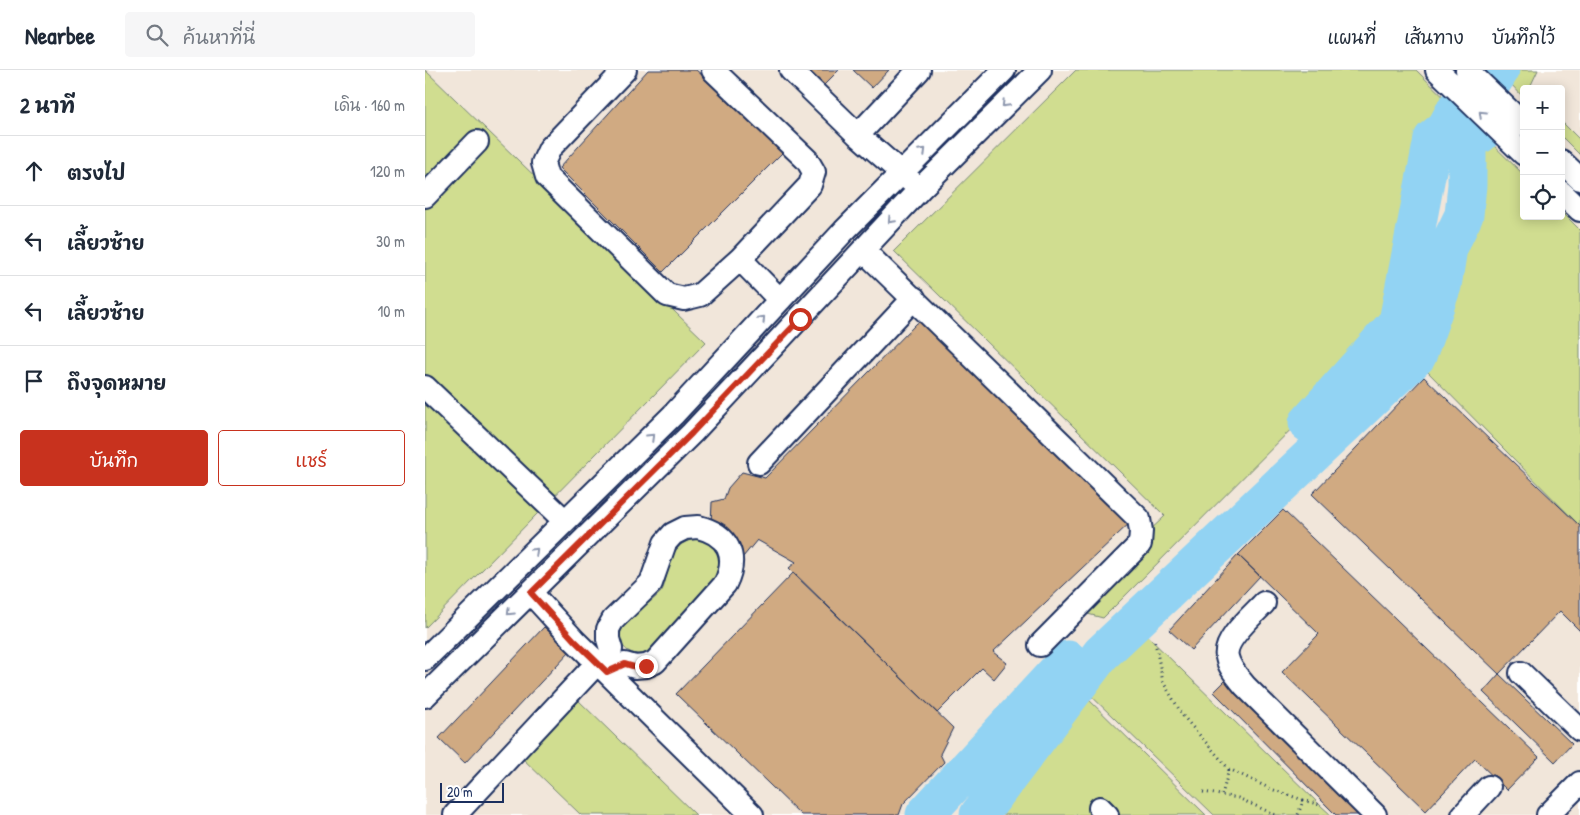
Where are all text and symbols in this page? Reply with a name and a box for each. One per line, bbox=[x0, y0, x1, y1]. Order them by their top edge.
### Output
search box bbox=[125, 12, 475, 57]
text: Nearbee bbox=[25, 19, 95, 51]
icon: search bbox=[143, 21, 171, 49]
text: ค้นหาที่นี่ bbox=[183, 24, 255, 50]
text: แผนที่ bbox=[1328, 25, 1376, 50]
text: เส้นทาง bbox=[1404, 25, 1464, 50]
text: บันทึกไว้ bbox=[1492, 25, 1555, 50]
map controls bbox=[1520, 85, 1565, 220]
button: + bbox=[1520, 85, 1565, 130]
text: 2 นาที bbox=[20, 91, 75, 120]
text: เดิน · 160 m bbox=[334, 94, 405, 116]
one-way arrow bbox=[1002, 99, 1011, 108]
one-way arrow bbox=[1479, 111, 1488, 120]
button: − bbox=[1520, 130, 1565, 175]
one-way arrow bbox=[918, 148, 927, 157]
icon: ahead bbox=[20, 157, 48, 185]
text: ตรงไป bbox=[67, 160, 125, 186]
text: 120 m bbox=[370, 160, 405, 182]
button: locate bbox=[1520, 175, 1565, 220]
one-way arrow bbox=[888, 214, 897, 223]
icon: left bbox=[20, 227, 48, 255]
text: เลี้ยวซ้าย bbox=[67, 230, 144, 256]
text: 30 m bbox=[376, 230, 405, 252]
icon: left bbox=[20, 297, 48, 325]
text: เลี้ยวซ้าย bbox=[67, 300, 144, 326]
text: 10 m bbox=[377, 300, 405, 322]
route start bbox=[789, 308, 812, 331]
one-way arrow bbox=[757, 316, 766, 325]
icon: arrive bbox=[20, 367, 48, 395]
text: ถึงจุดหมาย bbox=[67, 370, 166, 396]
button: บันทึก bbox=[20, 430, 208, 486]
button: แชร์ bbox=[218, 430, 405, 486]
one-way arrow bbox=[645, 434, 654, 443]
one-way arrow bbox=[529, 548, 538, 557]
one-way arrow bbox=[507, 607, 516, 616]
route end bbox=[635, 655, 658, 678]
scale bar bbox=[440, 780, 504, 803]
text: 20 m bbox=[447, 782, 473, 801]

